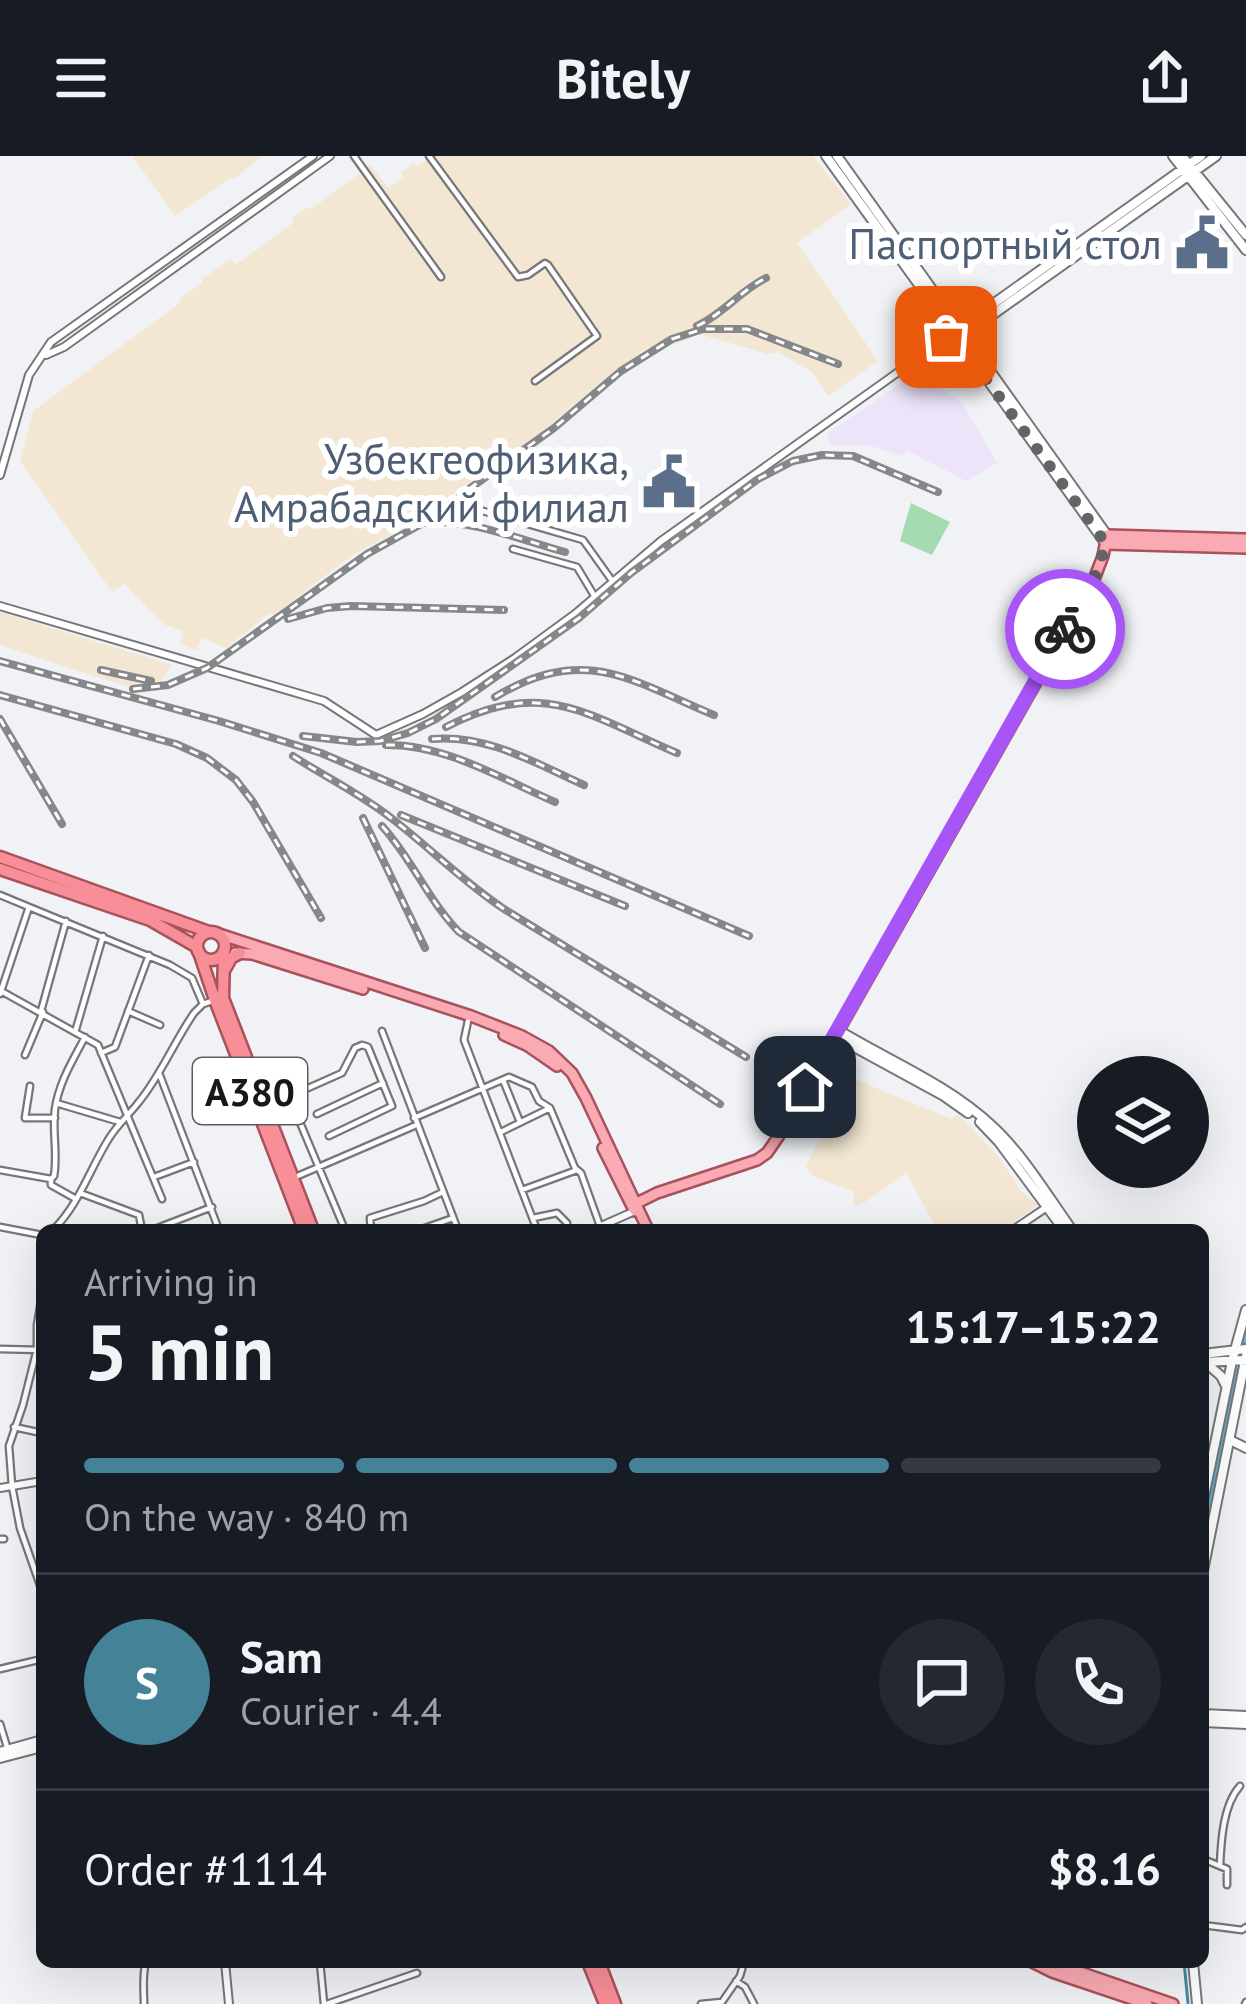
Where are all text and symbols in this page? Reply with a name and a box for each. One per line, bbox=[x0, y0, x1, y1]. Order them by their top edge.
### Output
text: Bitely bbox=[556, 43, 690, 113]
icon: menu bbox=[48, 45, 114, 111]
icon: share bbox=[1132, 45, 1198, 111]
public building icon: Паспортный стол bbox=[1173, 214, 1231, 272]
place label: Паспортный стол bbox=[849, 216, 1162, 271]
pin bbox=[895, 286, 997, 388]
icon: bag bbox=[913, 304, 979, 370]
place label: Узбекгеофизика, Амрабадский филиал bbox=[234, 431, 629, 534]
public building icon: Узбекгеофизика, Амрабадский филиал bbox=[640, 453, 698, 511]
courier bbox=[1005, 569, 1125, 689]
icon: bike bbox=[1032, 596, 1098, 662]
pin bbox=[754, 1036, 856, 1138]
icon: home bbox=[772, 1054, 838, 1120]
map controls bbox=[1077, 1056, 1209, 1188]
button: layers bbox=[1077, 1056, 1209, 1188]
road number: A380 bbox=[193, 1058, 307, 1124]
text: Arriving in bbox=[84, 1256, 258, 1307]
text: 15:17–15:22 bbox=[906, 1297, 1161, 1355]
text: 5 min bbox=[84, 1301, 274, 1402]
text: On the way · 840 m bbox=[84, 1491, 409, 1542]
button: chat bbox=[879, 1619, 1005, 1745]
button: phone bbox=[1035, 1619, 1161, 1745]
text: Sam bbox=[240, 1627, 322, 1685]
text: S bbox=[135, 1653, 159, 1711]
text: Courier · 4.4 bbox=[240, 1685, 442, 1736]
text: Order #1114 bbox=[84, 1839, 327, 1897]
text: $8.16 bbox=[1048, 1839, 1161, 1897]

